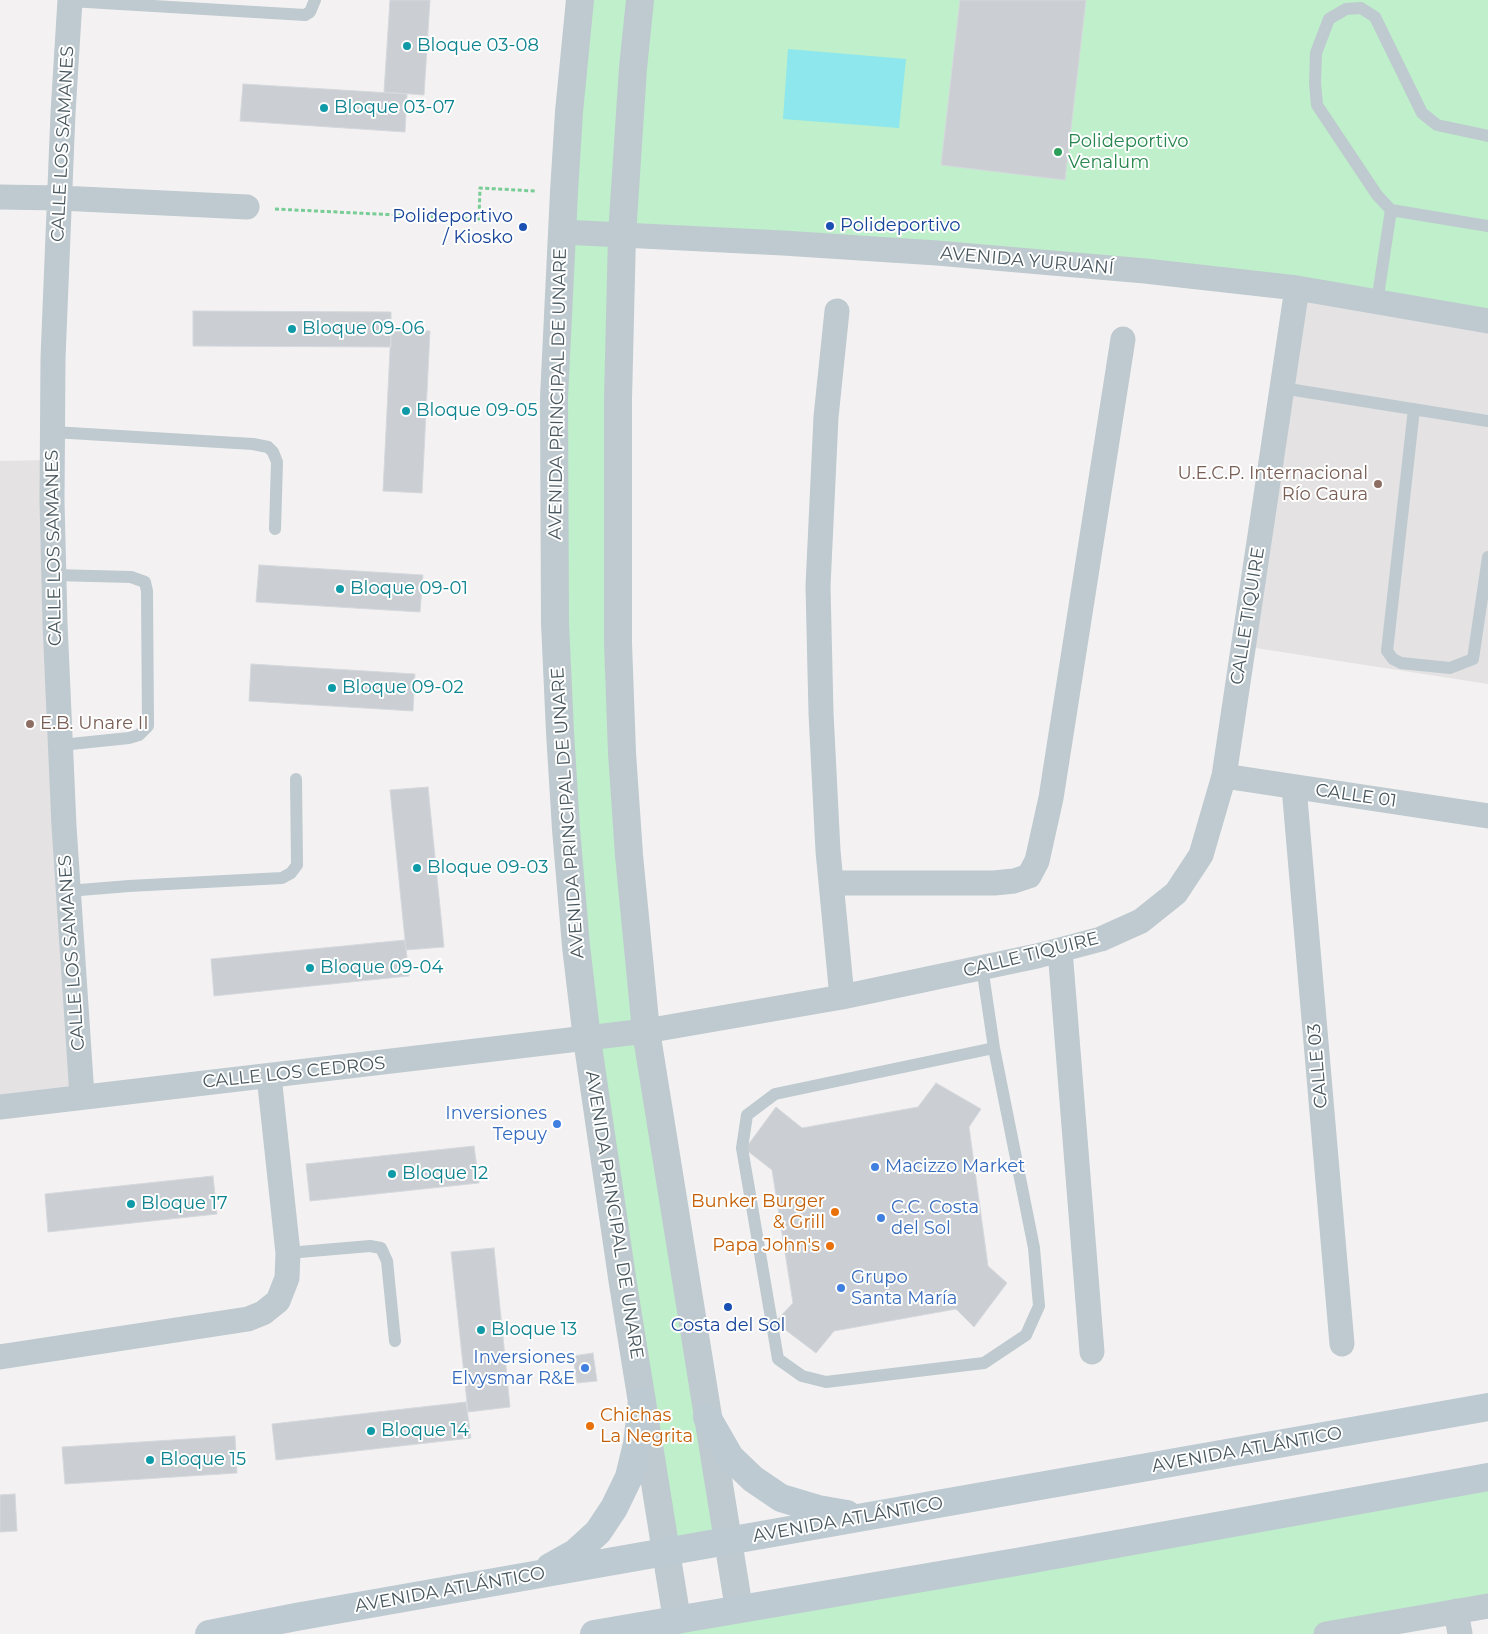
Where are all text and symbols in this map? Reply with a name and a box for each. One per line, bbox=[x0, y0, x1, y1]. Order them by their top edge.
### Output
place label: Bloque 03-08 bbox=[417, 35, 539, 57]
marker: Bloque 03-08 bbox=[401, 40, 413, 52]
street label: CALLE LOS SAMANES bbox=[47, 45, 79, 243]
place label: Bloque 03-07 bbox=[334, 97, 455, 119]
marker: Bloque 03-07 bbox=[318, 102, 330, 114]
place label: Polideportivo Venalum bbox=[1068, 131, 1189, 173]
marker: Polideportivo Venalum bbox=[1052, 146, 1064, 158]
place label: Polideportivo / Kiosko bbox=[392, 206, 513, 248]
place label: Polideportivo bbox=[840, 215, 961, 237]
marker: Polideportivo bbox=[824, 220, 836, 232]
marker: Polideportivo / Kiosko bbox=[517, 221, 529, 233]
street label: AVENIDA YURUANÍ bbox=[939, 243, 1115, 279]
street label: AVENIDA PRINCIPAL DE UNARE bbox=[545, 248, 571, 540]
place label: Bloque 09-06 bbox=[302, 318, 424, 340]
marker: Bloque 09-06 bbox=[286, 323, 298, 335]
place label: Bloque 09-05 bbox=[416, 400, 538, 422]
marker: Bloque 09-05 bbox=[400, 405, 412, 417]
street label: CALLE LOS SAMANES bbox=[41, 450, 67, 646]
place label: U.E.C.P. Internacional Río Caura bbox=[1178, 463, 1368, 506]
marker: U.E.C.P. Internacional Río Caura bbox=[1372, 478, 1384, 490]
street label: CALLE TIQUIRE bbox=[1226, 546, 1270, 686]
place label: Bloque 09-01 bbox=[350, 578, 468, 600]
marker: Bloque 09-01 bbox=[334, 583, 346, 595]
street label: AVENIDA PRINCIPAL DE UNARE bbox=[547, 667, 589, 959]
place label: Bloque 09-02 bbox=[342, 677, 464, 699]
marker: Bloque 09-02 bbox=[326, 682, 338, 694]
place label: E.B. Unare II bbox=[40, 713, 149, 735]
marker: E.B. Unare II bbox=[24, 718, 36, 730]
street label: CALLE 01 bbox=[1314, 780, 1398, 812]
street label: CALLE LOS SAMANES bbox=[54, 854, 90, 1052]
place label: Bloque 09-03 bbox=[427, 857, 549, 879]
marker: Bloque 09-03 bbox=[411, 862, 423, 874]
street label: CALLE TIQUIRE bbox=[961, 928, 1101, 982]
place label: Bloque 09-04 bbox=[320, 957, 443, 979]
marker: Bloque 09-04 bbox=[304, 962, 316, 974]
street label: CALLE 03 bbox=[1304, 1023, 1332, 1109]
street label: CALLE LOS CEDROS bbox=[202, 1053, 386, 1093]
street label: AVENIDA PRINCIPAL DE UNARE bbox=[581, 1069, 647, 1361]
place label: Inversiones Tepuy bbox=[445, 1103, 547, 1146]
marker: Inversiones Tepuy bbox=[551, 1118, 563, 1130]
place label: Macizzo Market bbox=[885, 1156, 1025, 1178]
marker: Macizzo Market bbox=[869, 1161, 881, 1173]
place label: Bloque 12 bbox=[402, 1163, 488, 1185]
marker: Bloque 12 bbox=[386, 1168, 398, 1180]
place label: Bunker Burger & Grill bbox=[691, 1191, 825, 1234]
place label: Bloque 17 bbox=[141, 1193, 228, 1215]
place label: C.C. Costa del Sol bbox=[891, 1197, 979, 1240]
marker: Bloque 17 bbox=[125, 1198, 137, 1210]
marker: Bunker Burger & Grill bbox=[829, 1206, 841, 1218]
marker: C.C. Costa del Sol bbox=[875, 1212, 887, 1224]
place label: Papa John's bbox=[712, 1235, 820, 1257]
marker: Papa John's bbox=[824, 1240, 836, 1252]
place label: Grupo Santa María bbox=[851, 1267, 957, 1310]
marker: Grupo Santa María bbox=[835, 1282, 847, 1294]
marker: Costa del Sol bbox=[722, 1301, 734, 1313]
place label: Costa del Sol bbox=[671, 1315, 785, 1337]
place label: Bloque 13 bbox=[491, 1319, 577, 1341]
marker: Bloque 13 bbox=[475, 1324, 487, 1336]
place label: Inversiones Elvysmar R&E bbox=[451, 1347, 575, 1390]
marker: Inversiones Elvysmar R&E bbox=[579, 1362, 591, 1374]
place label: Chichas La Negrita bbox=[600, 1405, 693, 1448]
place label: Bloque 14 bbox=[381, 1420, 469, 1442]
marker: Chichas La Negrita bbox=[584, 1420, 596, 1432]
street label: AVENIDA ATLÁNTICO bbox=[1150, 1423, 1344, 1477]
marker: Bloque 14 bbox=[365, 1425, 377, 1437]
place label: Bloque 15 bbox=[160, 1449, 246, 1471]
marker: Bloque 15 bbox=[144, 1454, 156, 1466]
street label: AVENIDA ATLÁNTICO bbox=[751, 1493, 945, 1547]
street label: AVENIDA ATLÁNTICO bbox=[353, 1563, 547, 1617]

